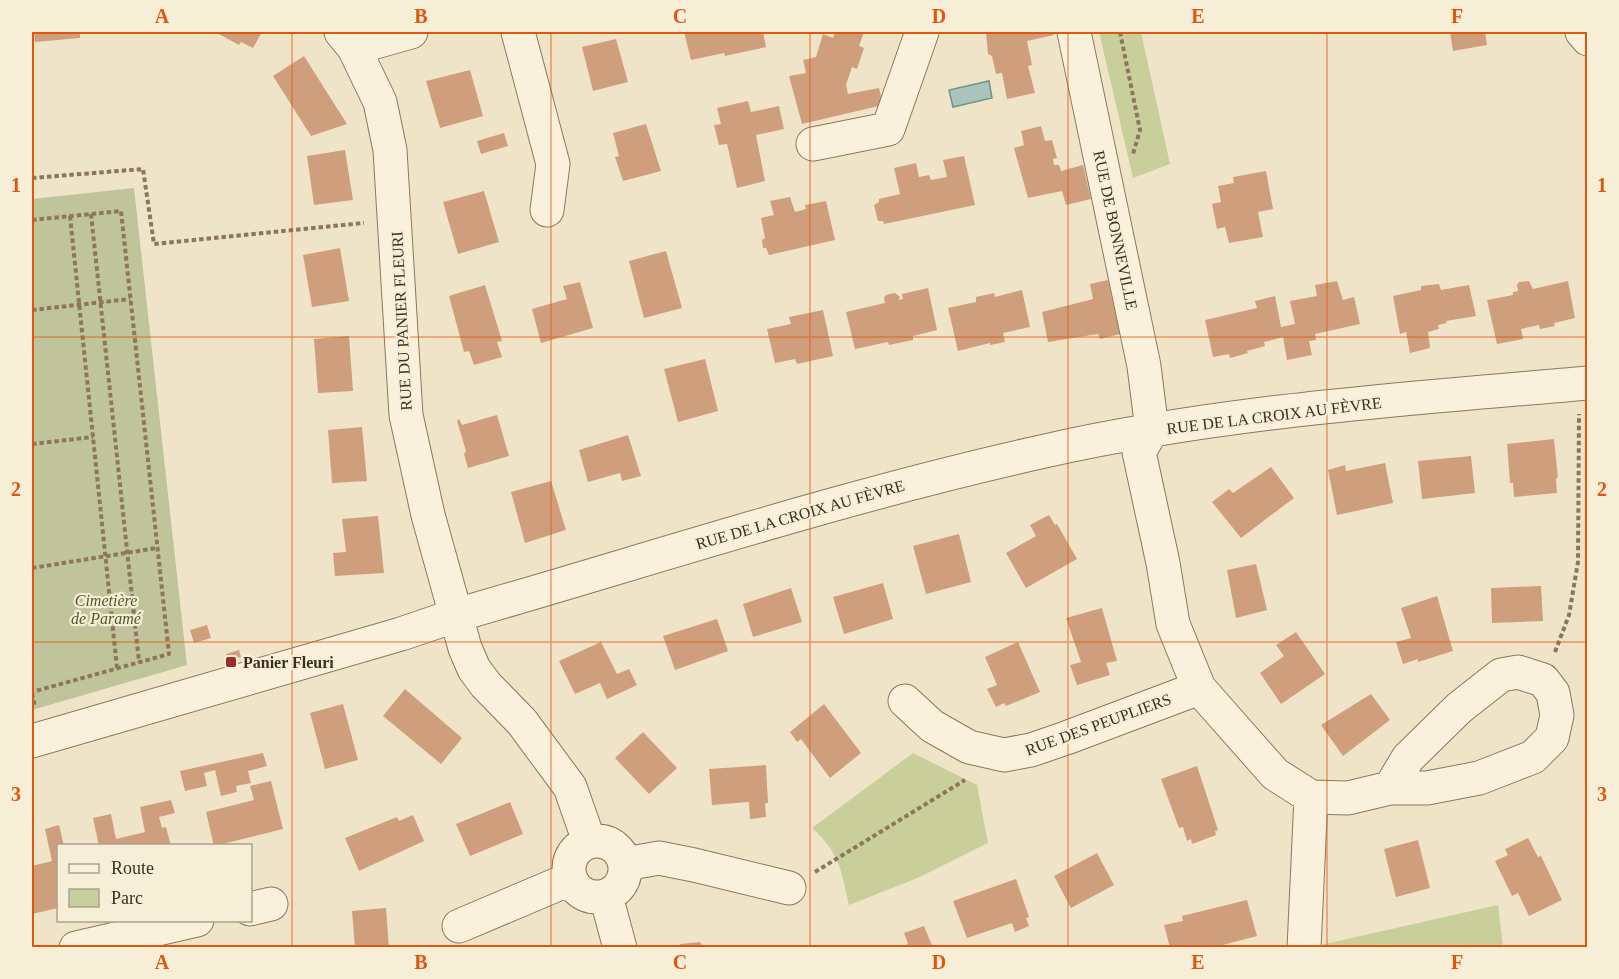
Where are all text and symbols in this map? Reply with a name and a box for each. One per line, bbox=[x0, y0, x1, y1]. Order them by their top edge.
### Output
text: A bbox=[155, 5, 170, 27]
text: B bbox=[414, 5, 428, 27]
text: C bbox=[673, 5, 687, 27]
text: D bbox=[932, 5, 946, 27]
text: E bbox=[1191, 5, 1205, 27]
text: F bbox=[1451, 5, 1463, 27]
street label: RUE DE BONNEVILLE bbox=[1090, 149, 1141, 311]
text: 1 bbox=[11, 174, 21, 196]
text: 1 bbox=[1597, 174, 1607, 196]
street label: RUE DU PANIER FLEURI bbox=[388, 231, 415, 411]
street label: RUE DE LA CROIX AU FÈVRE bbox=[1165, 393, 1383, 437]
street label: RUE DE LA CROIX AU FÈVRE bbox=[693, 476, 907, 552]
text: 2 bbox=[11, 478, 21, 500]
text: 2 bbox=[1597, 478, 1607, 500]
park label: Cimetière de Paramé bbox=[71, 592, 142, 627]
place label: Panier Fleuri bbox=[243, 654, 334, 671]
marker: Panier Fleuri bbox=[224, 655, 238, 669]
street label: RUE DES PEUPLIERS bbox=[1023, 690, 1173, 759]
text: 3 bbox=[11, 783, 21, 805]
text: 3 bbox=[1597, 783, 1607, 805]
legend bbox=[57, 844, 252, 922]
text: Route bbox=[111, 858, 154, 878]
text: Parc bbox=[111, 888, 143, 908]
text: A bbox=[155, 951, 170, 973]
text: B bbox=[414, 951, 428, 973]
text: C bbox=[673, 951, 687, 973]
text: D bbox=[932, 951, 946, 973]
text: E bbox=[1191, 951, 1205, 973]
text: F bbox=[1451, 951, 1463, 973]

